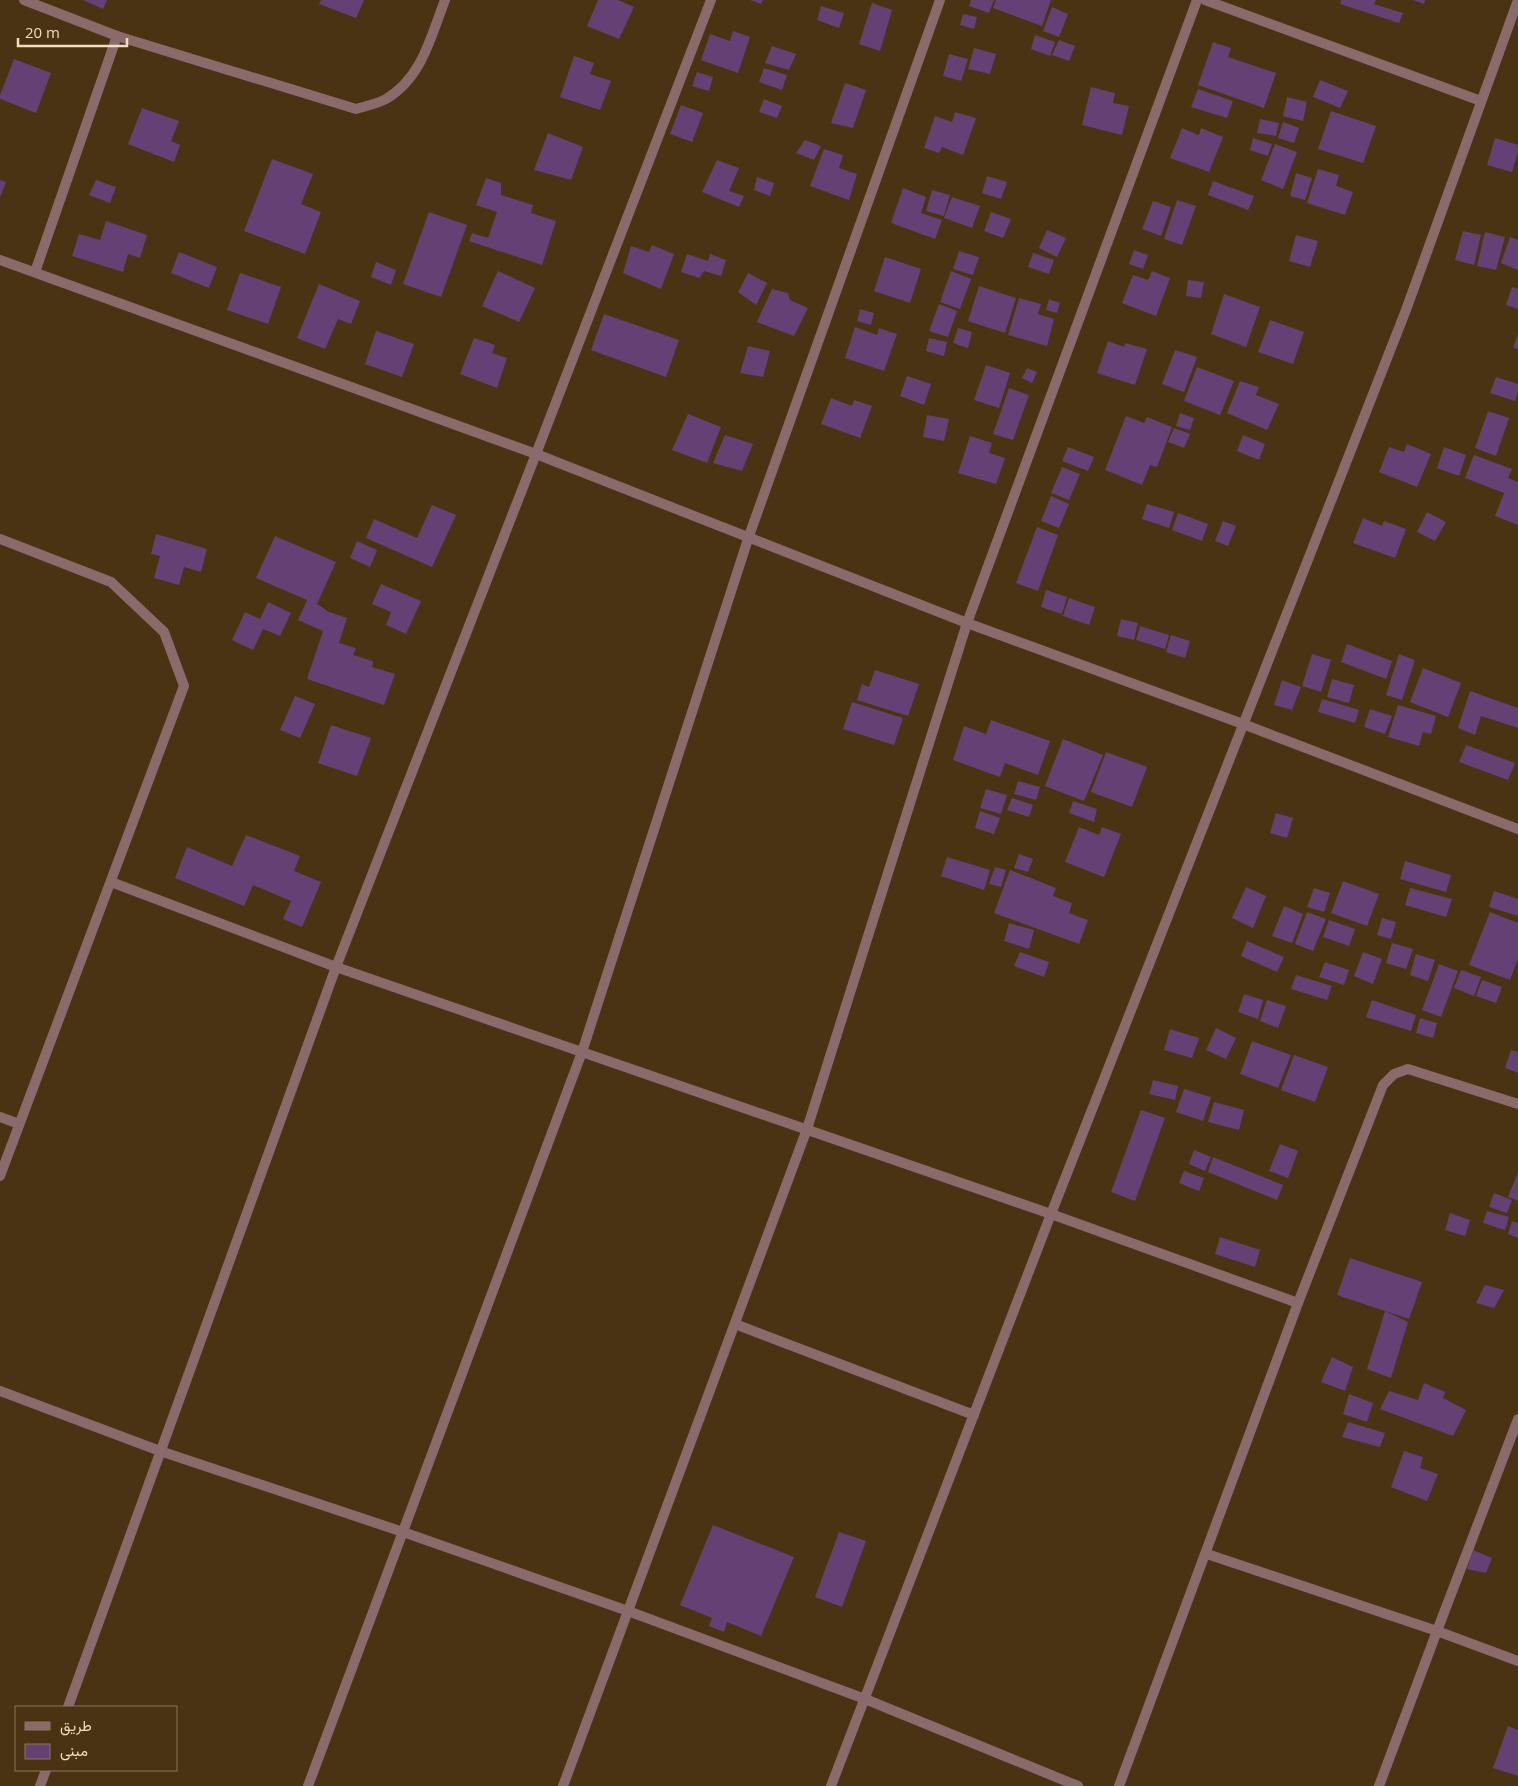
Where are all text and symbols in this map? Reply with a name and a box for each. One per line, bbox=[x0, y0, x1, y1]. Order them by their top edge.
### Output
scale bar bbox=[18, 15, 126, 47]
text: 20 m bbox=[25, 22, 60, 42]
legend bbox=[15, 1706, 178, 1771]
text: طريق bbox=[60, 1715, 92, 1736]
text: مبنى bbox=[60, 1740, 88, 1761]

